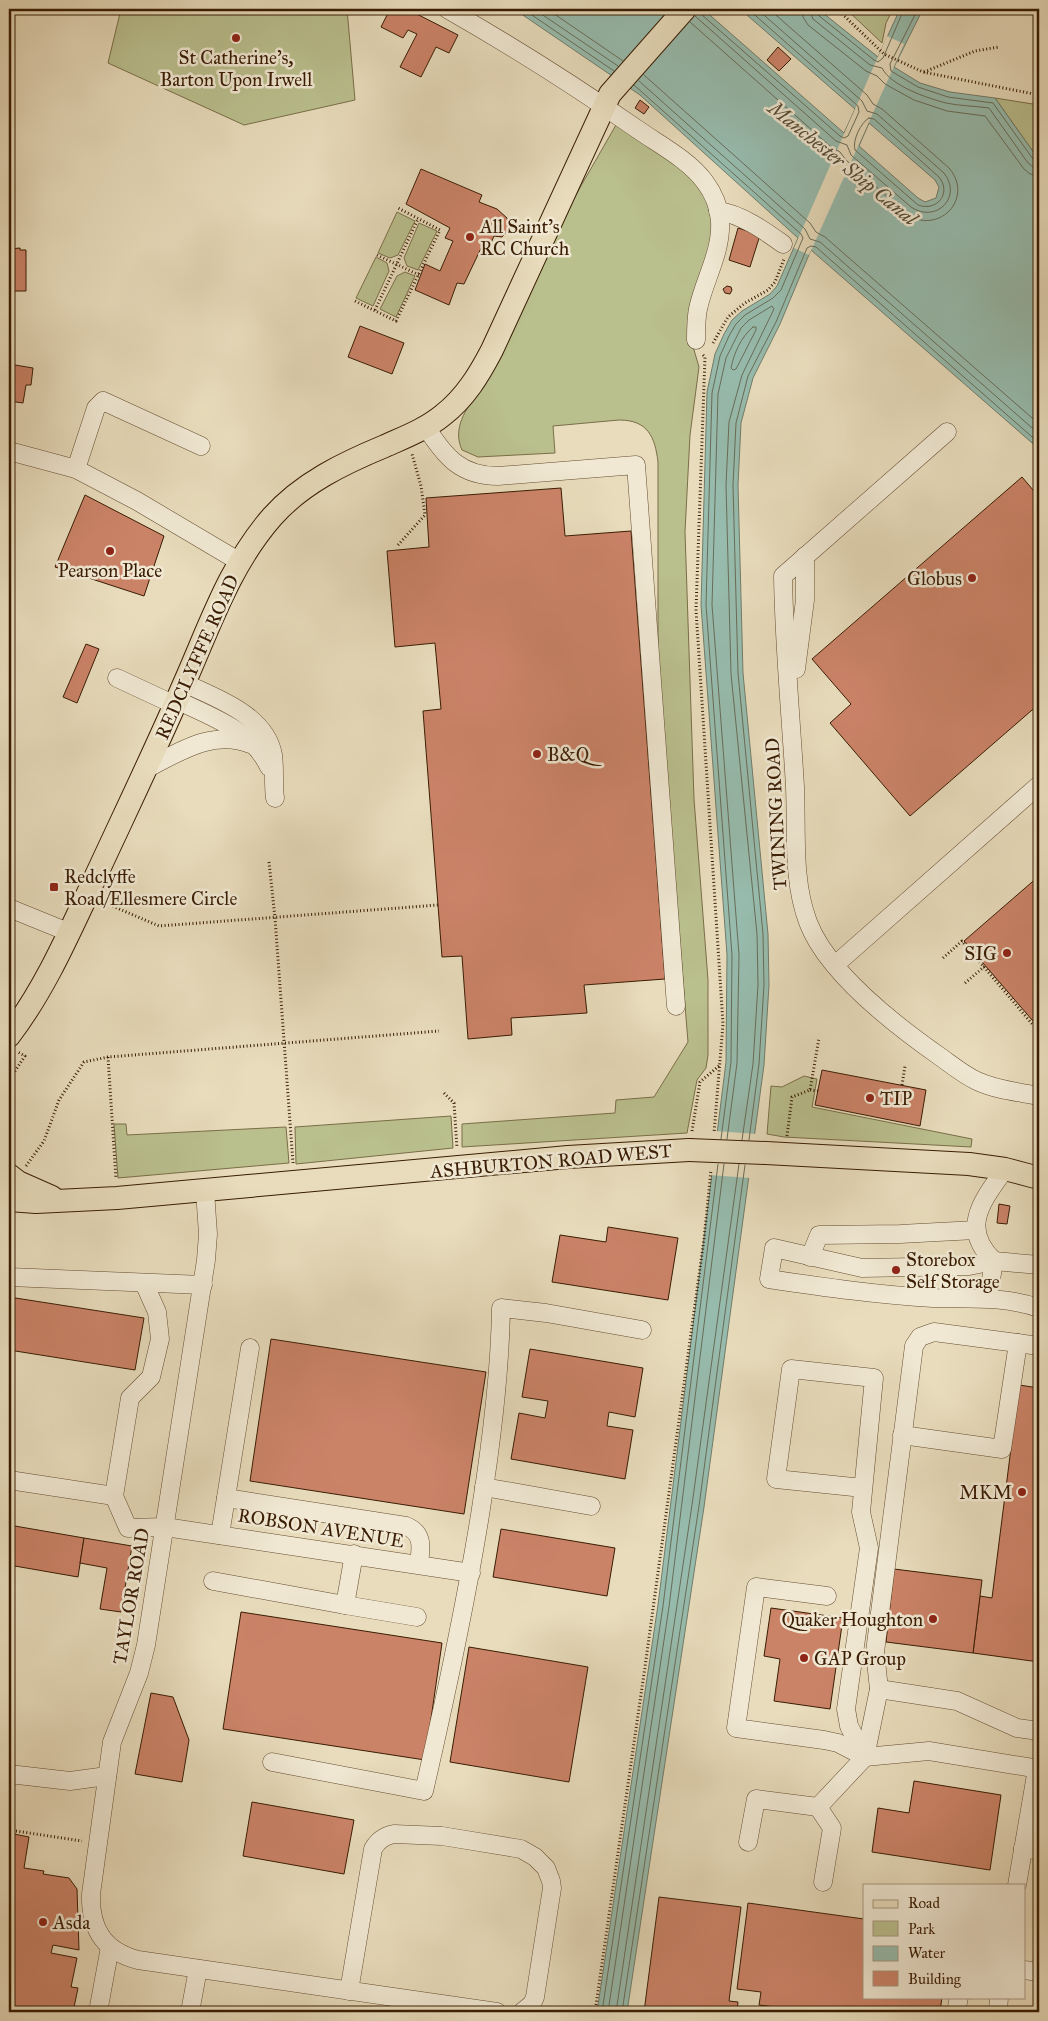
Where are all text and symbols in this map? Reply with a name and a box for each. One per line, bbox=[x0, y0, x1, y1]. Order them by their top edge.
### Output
marker: St Catherine's, Barton Upon Irwell bbox=[230, 32, 242, 44]
place label: St Catherine's, Barton Upon Irwell bbox=[160, 46, 313, 91]
water label: Manchester Ship Canal bbox=[762, 95, 923, 232]
place label: All Saint's RC Church bbox=[479, 215, 570, 260]
marker: All Saint's RC Church bbox=[464, 231, 476, 243]
marker: Pearson Place bbox=[104, 545, 116, 557]
place label: Pearson Place bbox=[58, 559, 162, 582]
place label: Globus bbox=[907, 567, 962, 590]
street label: REDCLYFFE ROAD bbox=[150, 571, 244, 743]
marker: Globus bbox=[966, 572, 978, 584]
street label: TWINING ROAD bbox=[761, 737, 791, 891]
place label: B&Q bbox=[547, 743, 603, 766]
marker: B&Q bbox=[531, 748, 543, 760]
place label: Redclyffe Road/Ellesmere Circle bbox=[64, 865, 237, 910]
marker: Redclyffe Road/Ellesmere Circle bbox=[48, 881, 60, 893]
place label: SIG bbox=[964, 942, 997, 965]
marker: SIG bbox=[1001, 947, 1013, 959]
place label: TIP bbox=[880, 1087, 912, 1110]
marker: TIP bbox=[864, 1092, 876, 1104]
street label: ASHBURTON ROAD WEST bbox=[428, 1139, 673, 1183]
place label: Storebox Self Storage bbox=[906, 1248, 1000, 1294]
marker: Storebox Self Storage bbox=[890, 1264, 902, 1276]
place label: MKM bbox=[959, 1481, 1012, 1504]
marker: MKM bbox=[1016, 1486, 1028, 1498]
street label: ROBSON AVENUE bbox=[236, 1503, 406, 1553]
street label: TAYLOR ROAD bbox=[108, 1526, 154, 1666]
place label: Quaker Houghton bbox=[782, 1608, 923, 1632]
marker: Quaker Houghton bbox=[927, 1613, 939, 1625]
place label: GAP Group bbox=[814, 1647, 906, 1670]
marker: GAP Group bbox=[798, 1652, 810, 1664]
legend bbox=[863, 1884, 1026, 1998]
text: Road bbox=[908, 1894, 940, 1912]
place label: Asda bbox=[52, 1911, 91, 1934]
marker: Asda bbox=[37, 1916, 49, 1928]
text: Park bbox=[908, 1920, 935, 1938]
text: Water bbox=[908, 1944, 945, 1962]
text: Building bbox=[908, 1970, 962, 1988]

